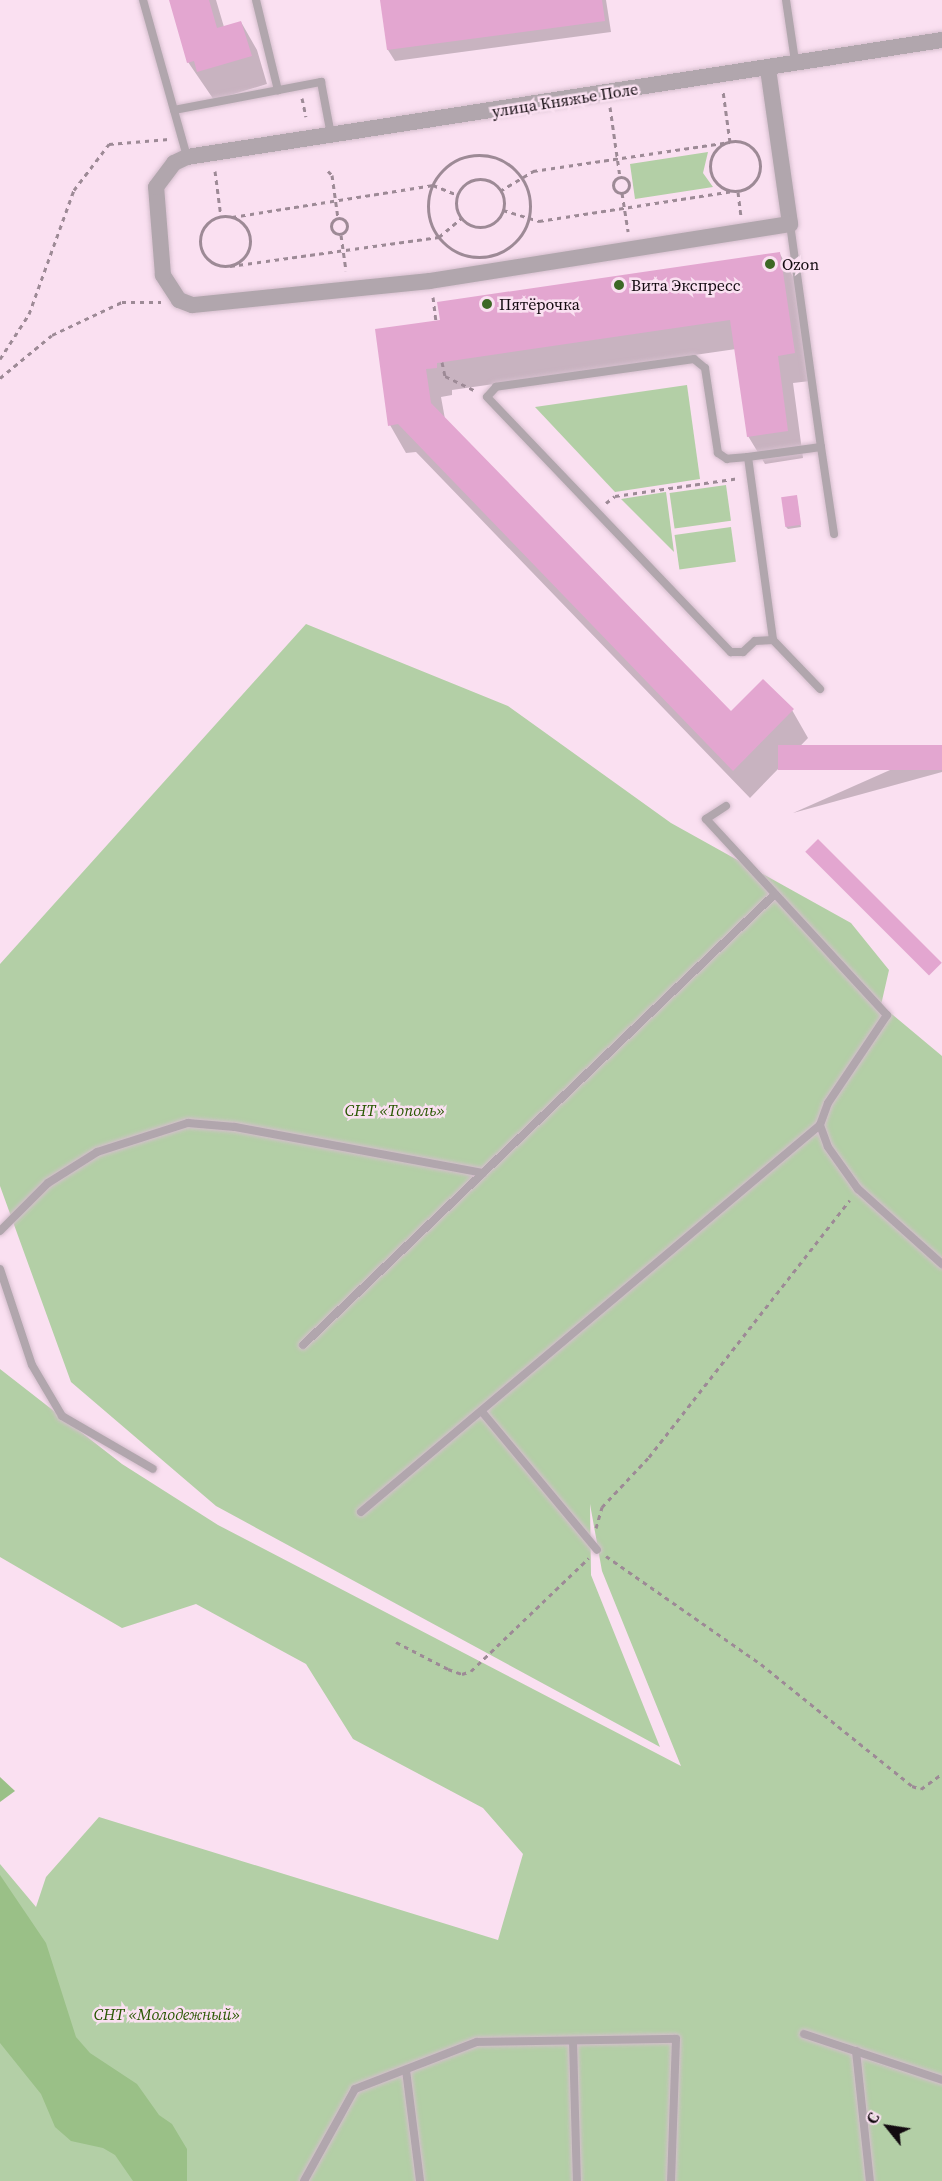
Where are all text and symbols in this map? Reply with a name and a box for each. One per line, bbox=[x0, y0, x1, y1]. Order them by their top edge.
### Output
street label: улица Княжье Поле bbox=[491, 79, 639, 121]
place label: Ozon bbox=[782, 254, 819, 274]
marker: Ozon bbox=[763, 257, 777, 271]
place label: Вита Экспресс bbox=[631, 275, 741, 295]
marker: Вита Экспресс bbox=[612, 278, 626, 292]
place label: Пятёрочка bbox=[499, 294, 580, 314]
marker: Пятёрочка bbox=[480, 297, 494, 311]
park label: СНТ «Тополь» bbox=[345, 1100, 445, 1120]
park label: СНТ «Молодежный» bbox=[94, 2004, 240, 2024]
north arrow bbox=[858, 2097, 918, 2157]
text: С bbox=[860, 2108, 884, 2128]

